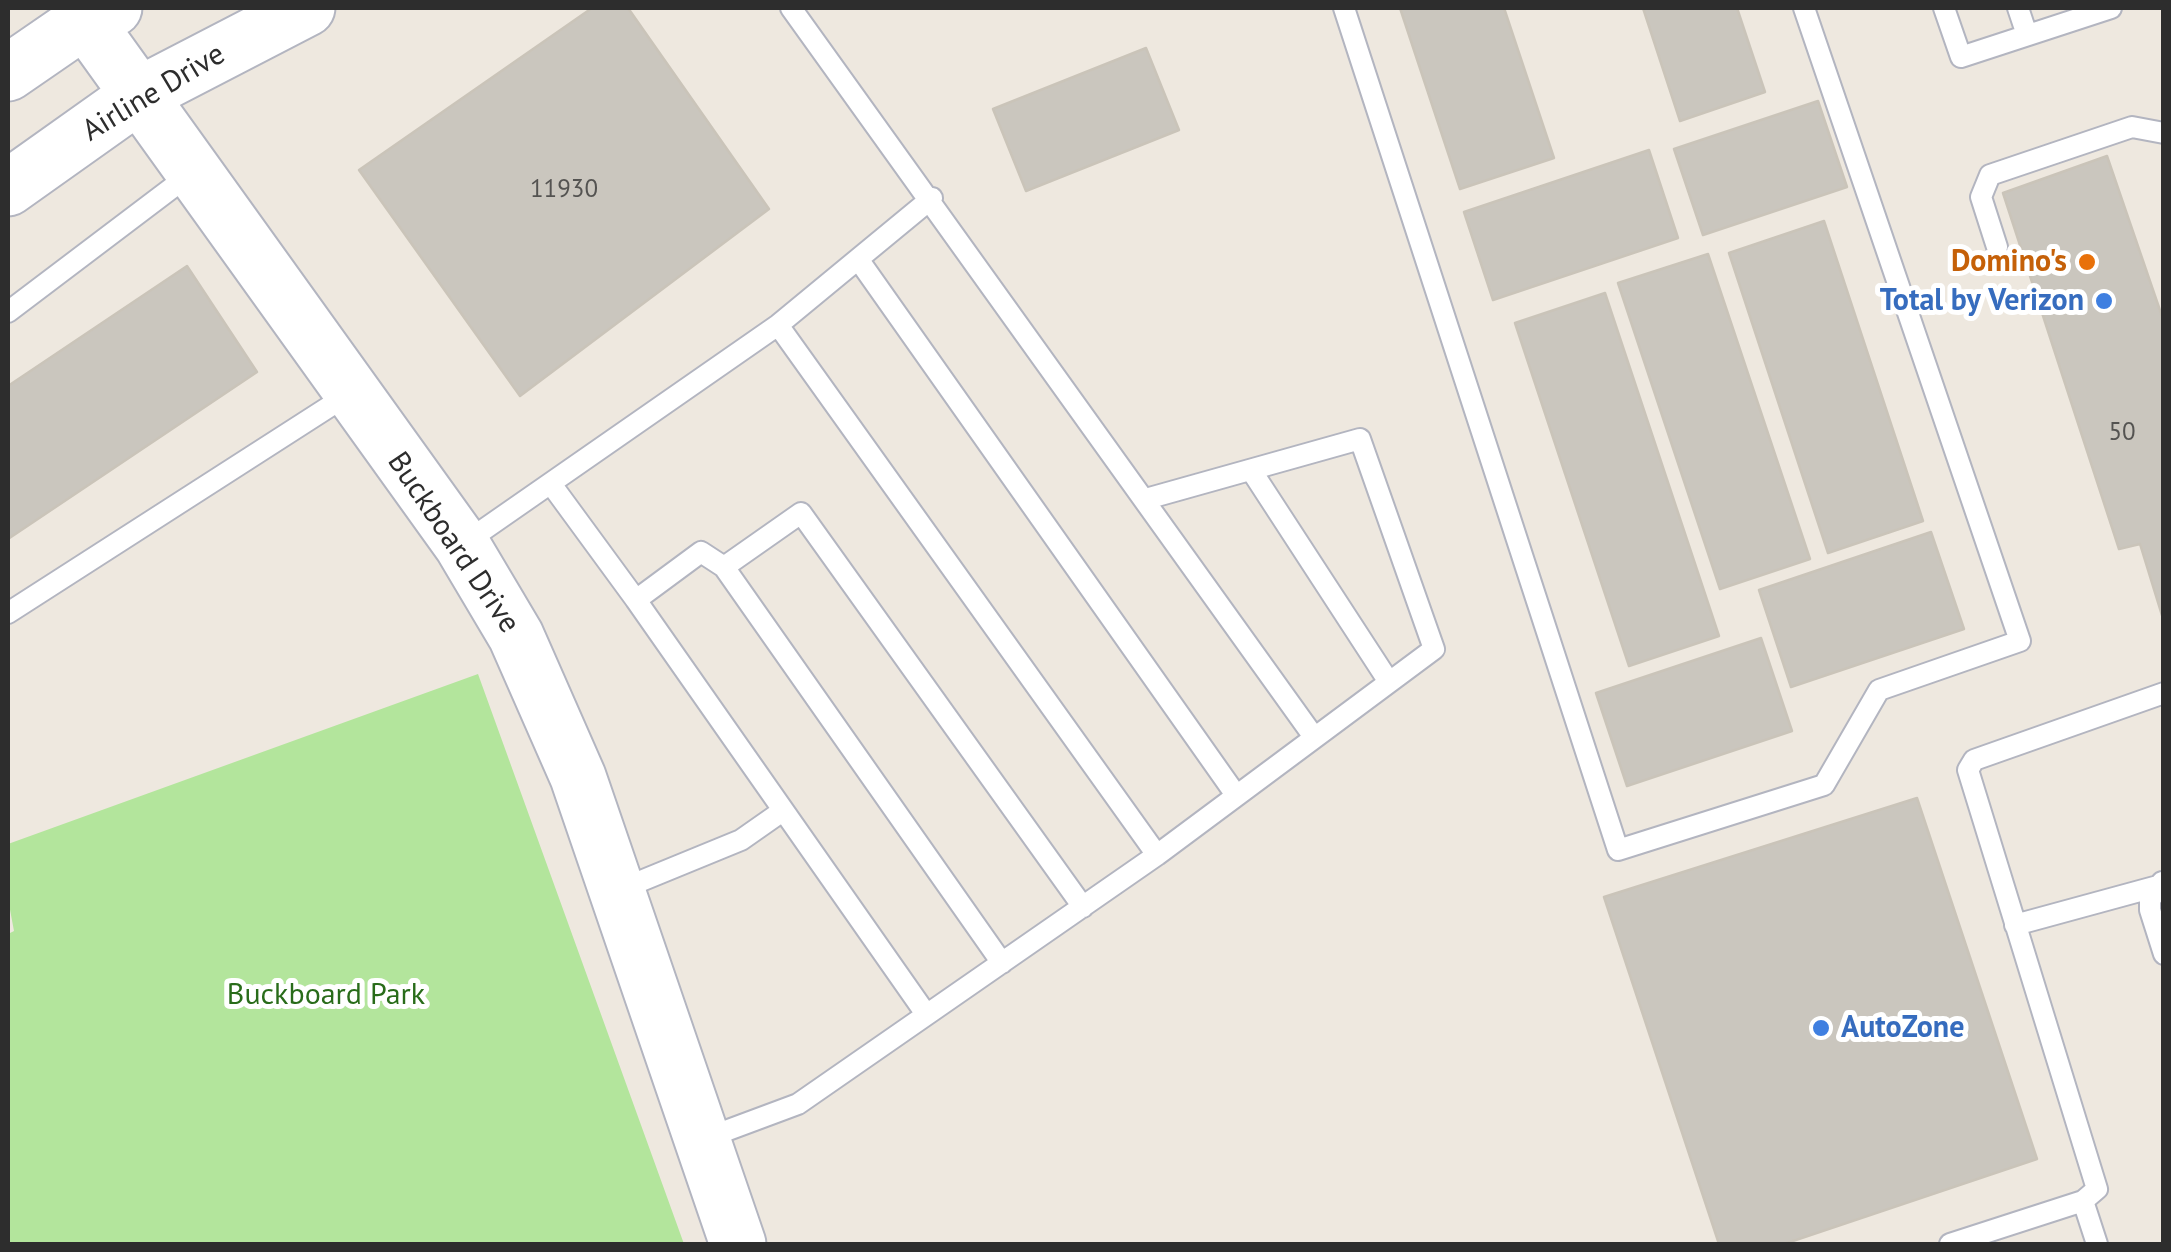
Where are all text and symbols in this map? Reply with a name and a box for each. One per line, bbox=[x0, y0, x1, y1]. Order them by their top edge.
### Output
street label: Airline Drive bbox=[76, 37, 232, 149]
house number: 11930 bbox=[530, 175, 598, 205]
place label: Domino's bbox=[1951, 244, 2067, 280]
marker: Domino's bbox=[2076, 251, 2098, 273]
place label: Total by Verizon bbox=[1880, 283, 2084, 319]
marker: Total by Verizon bbox=[2093, 290, 2115, 312]
house number: 50 bbox=[2108, 418, 2136, 448]
street label: Buckboard Drive bbox=[379, 446, 527, 640]
park label: Buckboard Park bbox=[227, 977, 425, 1013]
place label: AutoZone bbox=[1841, 1010, 1964, 1046]
marker: AutoZone bbox=[1810, 1017, 1832, 1039]

